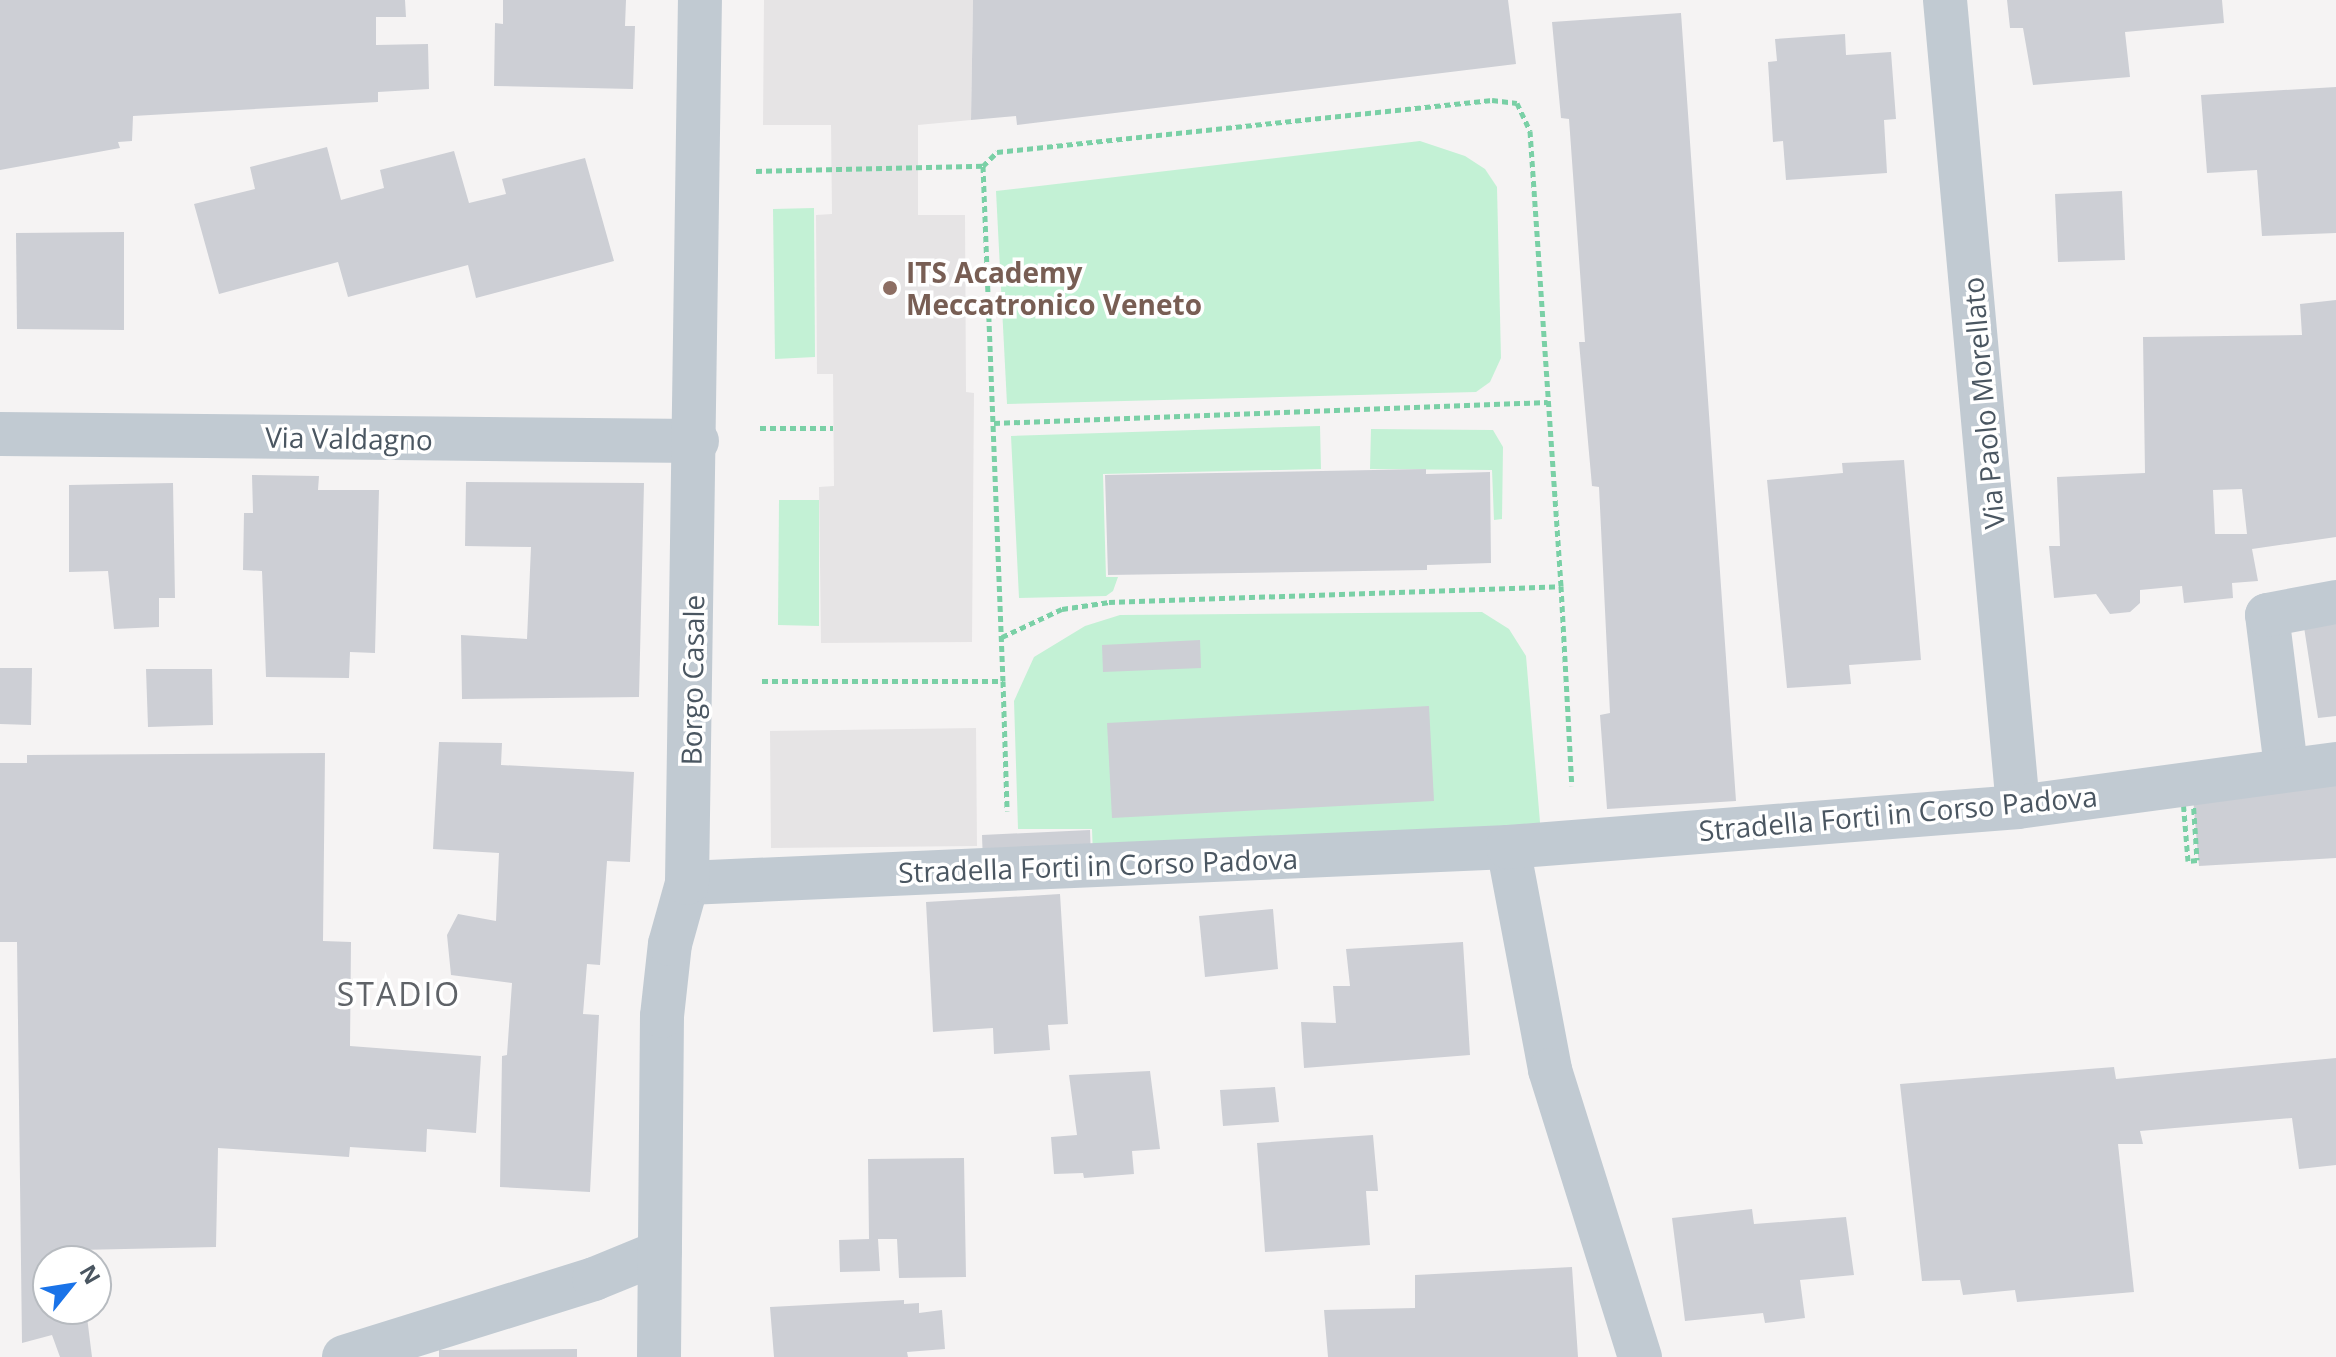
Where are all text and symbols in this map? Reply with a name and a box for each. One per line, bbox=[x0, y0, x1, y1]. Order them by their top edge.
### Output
place label: ITS Academy Meccatronico Veneto bbox=[906, 255, 1202, 321]
street label: Via Paolo Morellato bbox=[1955, 276, 2011, 530]
marker: ITS Academy Meccatronico Veneto bbox=[881, 279, 899, 297]
street label: Via Valdagno bbox=[265, 420, 433, 456]
street label: Borgo Casale bbox=[674, 594, 710, 766]
street label: Stradella Forti in Corso Padova bbox=[1697, 779, 2099, 847]
street label: Stradella Forti in Corso Padova bbox=[898, 841, 1298, 889]
district label: STADIO bbox=[337, 975, 461, 1013]
north arrow bbox=[32, 1245, 112, 1325]
text: N bbox=[74, 1259, 109, 1289]

